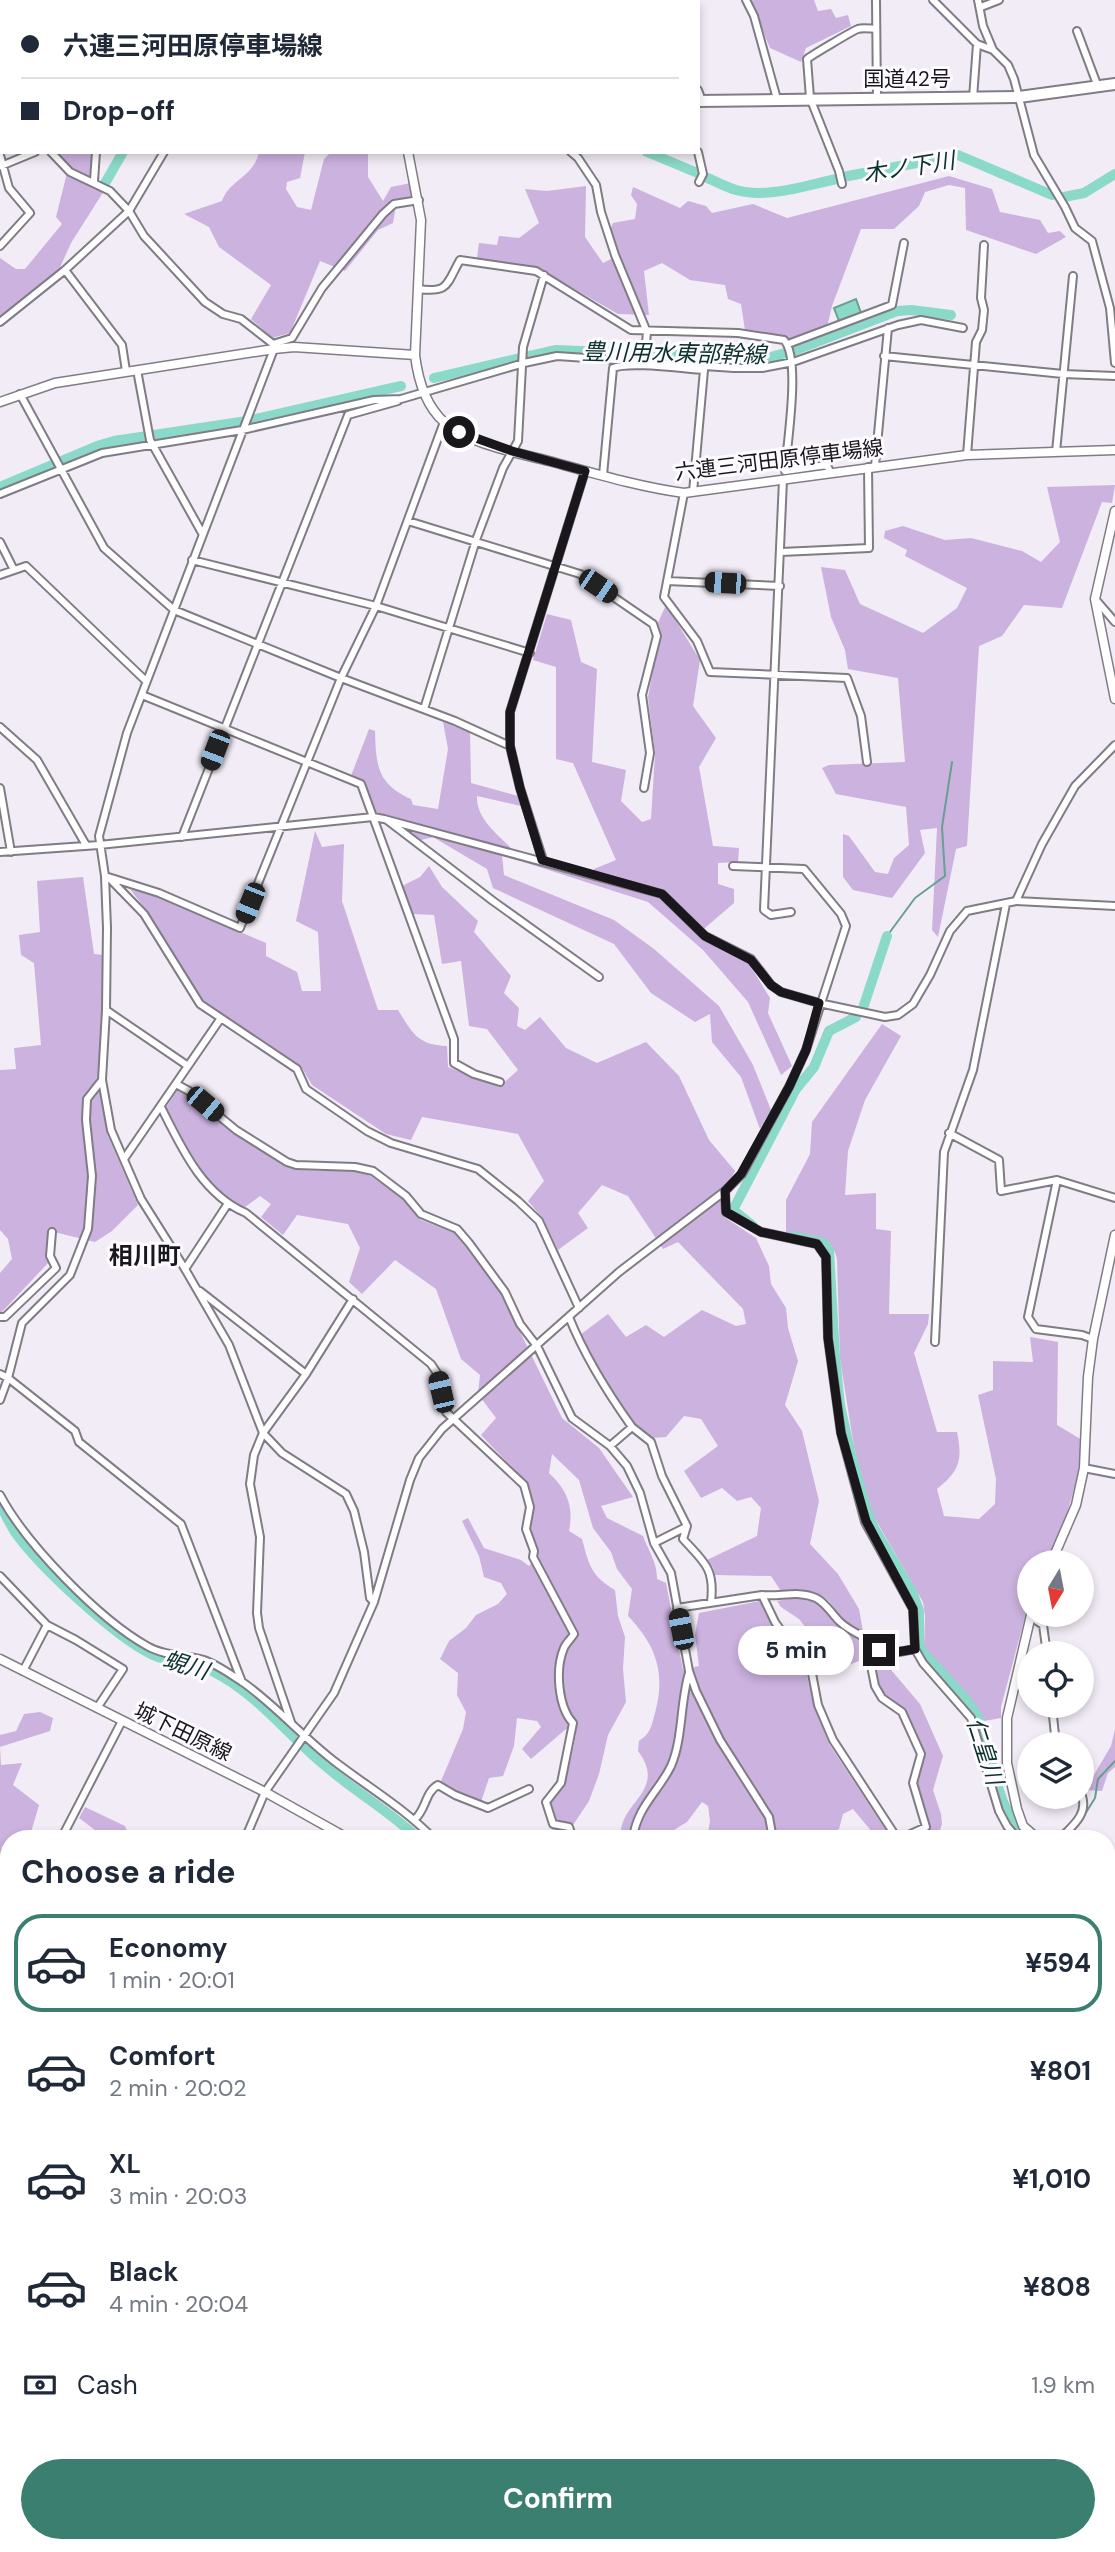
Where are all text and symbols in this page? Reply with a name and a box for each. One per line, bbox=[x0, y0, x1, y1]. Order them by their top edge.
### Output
text: 六連三河田原停車場線 bbox=[63, 29, 323, 63]
street label: 国道42号 bbox=[863, 65, 951, 93]
text: Drop-off bbox=[63, 94, 175, 128]
water label: 木ノ下川 bbox=[861, 145, 960, 189]
water label: 豊川用水東部幹線 bbox=[582, 336, 769, 370]
route start bbox=[443, 416, 475, 448]
street label: 六連三河田原停車場線 bbox=[673, 433, 885, 487]
car bbox=[575, 566, 622, 606]
car bbox=[704, 571, 747, 595]
car bbox=[198, 727, 233, 773]
car bbox=[233, 880, 268, 926]
car bbox=[183, 1082, 228, 1126]
district label: 相川町 bbox=[109, 1240, 181, 1271]
car bbox=[427, 1369, 456, 1415]
north arrow bbox=[1017, 1550, 1094, 1628]
map controls bbox=[1017, 1550, 1094, 1809]
car bbox=[667, 1606, 696, 1652]
callout: 5 min bbox=[739, 1626, 854, 1674]
route end bbox=[863, 1634, 895, 1666]
text: 5 min bbox=[765, 1635, 827, 1665]
button: locate bbox=[1017, 1641, 1094, 1718]
water label: 蜆川 bbox=[160, 1644, 215, 1687]
street label: 城下田原線 bbox=[130, 1696, 236, 1768]
water label: 仁皇川 bbox=[960, 1714, 1011, 1791]
button: layers bbox=[1017, 1732, 1094, 1809]
text: Choose a ride bbox=[21, 1851, 236, 1893]
text: Economy bbox=[109, 1931, 227, 1965]
icon: car bbox=[25, 1932, 88, 1995]
text: ¥594 bbox=[1025, 1946, 1091, 1980]
text: 1 min · 20:01 bbox=[109, 1965, 235, 1995]
text: Comfort bbox=[109, 2039, 215, 2073]
icon: car bbox=[25, 2040, 88, 2103]
text: ¥801 bbox=[1030, 2054, 1091, 2088]
text: 2 min · 20:02 bbox=[109, 2073, 247, 2103]
text: XL bbox=[109, 2147, 141, 2181]
icon: car bbox=[25, 2148, 88, 2211]
text: ¥1,010 bbox=[1012, 2162, 1091, 2196]
text: 3 min · 20:03 bbox=[109, 2181, 247, 2211]
text: Black bbox=[109, 2255, 179, 2289]
icon: car bbox=[25, 2256, 88, 2319]
text: ¥808 bbox=[1023, 2270, 1091, 2304]
text: 4 min · 20:04 bbox=[109, 2289, 248, 2319]
icon: cash bbox=[21, 2366, 59, 2404]
text: Cash bbox=[77, 2368, 138, 2402]
text: 1.9 km bbox=[1031, 2370, 1095, 2400]
button: Confirm bbox=[21, 2459, 1095, 2539]

